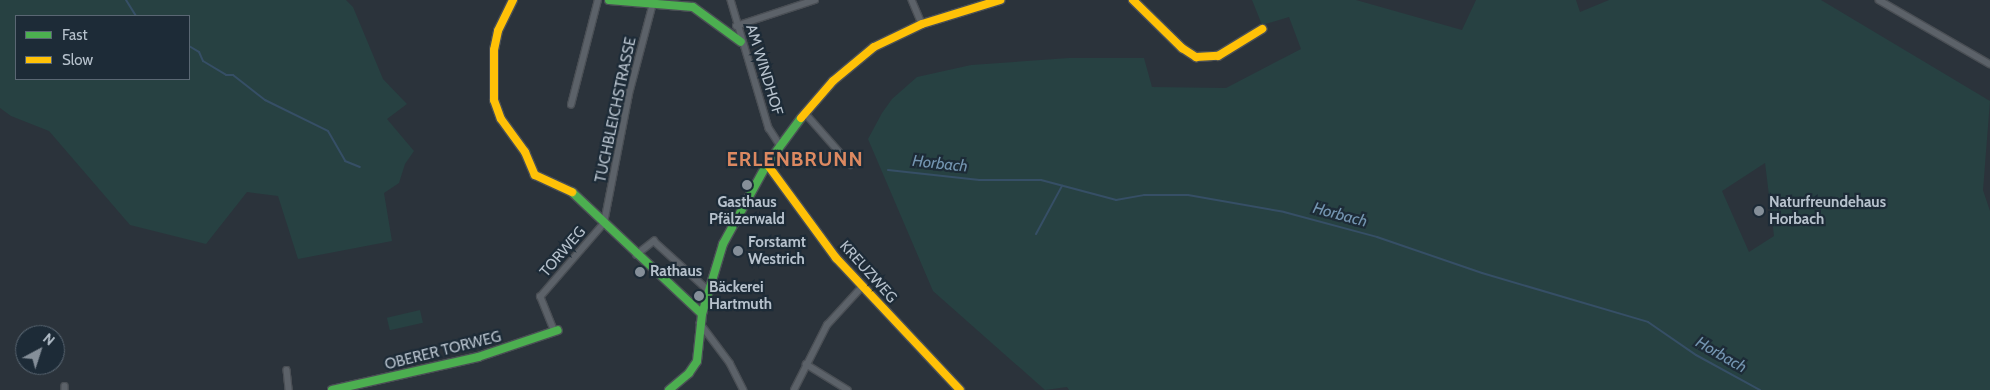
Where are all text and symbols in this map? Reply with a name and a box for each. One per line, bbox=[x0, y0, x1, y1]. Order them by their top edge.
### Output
legend bbox=[15, 15, 190, 80]
street label: AM WINDHOF bbox=[742, 22, 786, 118]
text: Fast bbox=[62, 26, 87, 44]
street label: TUCHBLEICHSTRASSE bbox=[592, 36, 640, 184]
text: Slow bbox=[62, 51, 93, 69]
district label: ERLENBRUNN bbox=[725, 147, 865, 171]
water label: Horbach bbox=[911, 152, 969, 176]
marker: Gasthaus Pfälzerwald bbox=[741, 179, 753, 191]
place label: Gasthaus Pfälzerwald bbox=[709, 193, 785, 228]
place label: Naturfreundehaus Horbach bbox=[1769, 193, 1886, 228]
water label: Horbach bbox=[1311, 199, 1369, 231]
marker: Naturfreundehaus Horbach bbox=[1753, 205, 1765, 217]
street label: TORWEG bbox=[536, 223, 590, 281]
place label: Forstamt Westrich bbox=[748, 233, 806, 268]
street label: KREUZWEG bbox=[835, 237, 901, 307]
marker: Forstamt Westrich bbox=[732, 245, 744, 257]
place label: Rathaus bbox=[650, 263, 702, 281]
marker: Rathaus bbox=[634, 266, 646, 278]
place label: Bäckerei Hartmuth bbox=[709, 278, 772, 313]
marker: Bäckerei Hartmuth bbox=[693, 290, 705, 302]
north arrow bbox=[15, 325, 65, 375]
street label: OBERER TORWEG bbox=[383, 328, 503, 374]
text: N bbox=[39, 329, 59, 349]
water label: Horbach bbox=[1692, 333, 1750, 377]

